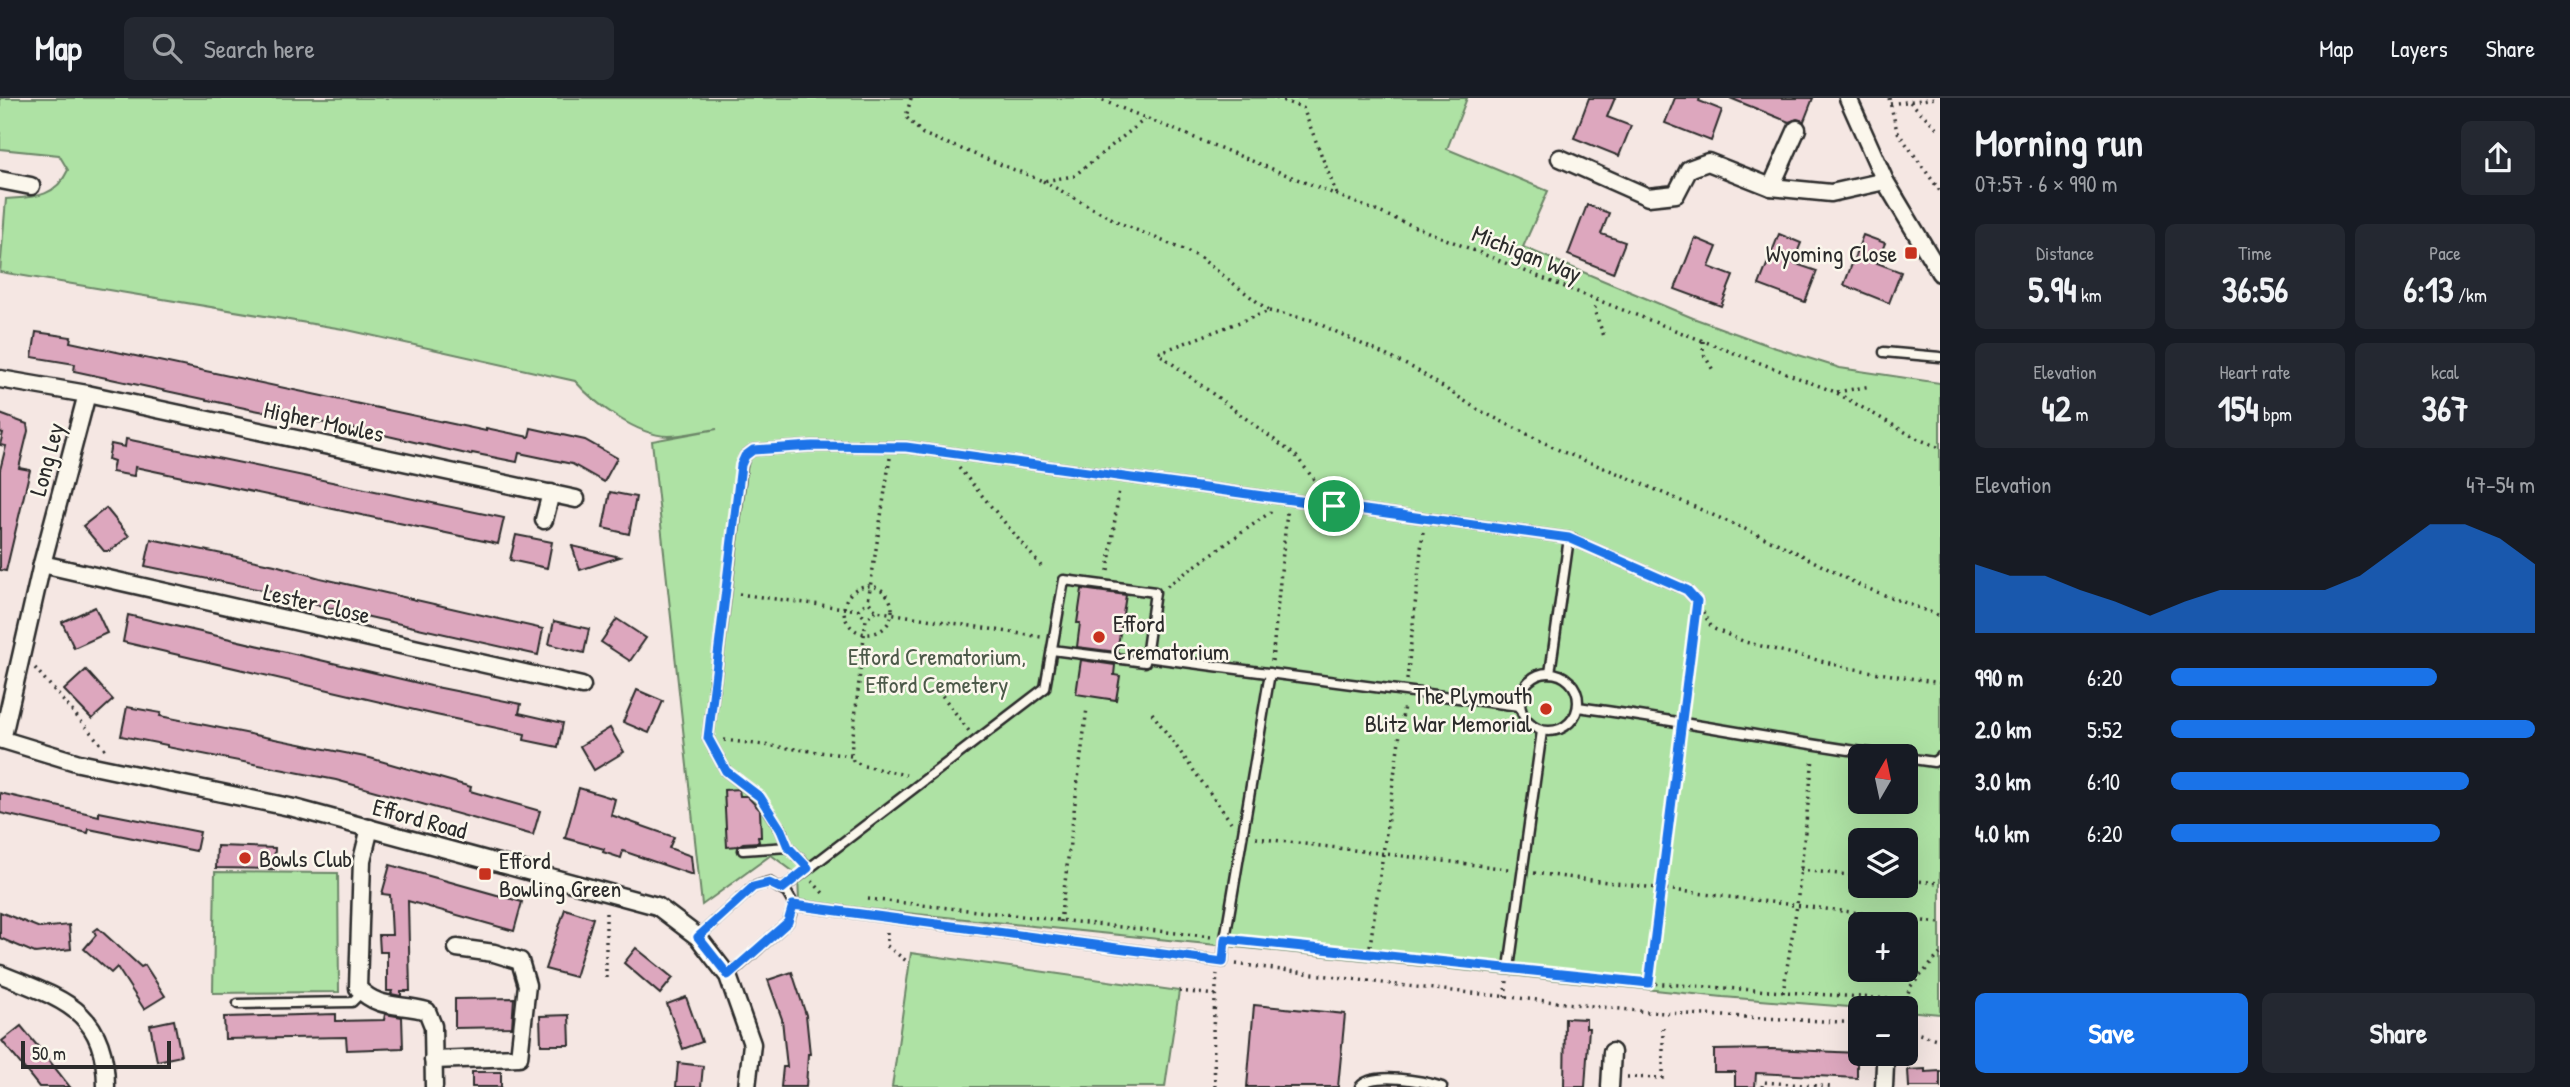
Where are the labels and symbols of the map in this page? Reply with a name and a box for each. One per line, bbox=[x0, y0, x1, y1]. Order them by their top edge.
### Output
street label: Michigan Way bbox=[1468, 217, 1586, 289]
place label: Wyoming Close bbox=[1766, 237, 1897, 269]
marker: Wyoming Close bbox=[1903, 245, 1919, 261]
street label: Higher Mowles bbox=[261, 393, 387, 449]
street label: Long Ley bbox=[21, 419, 71, 499]
pin bbox=[1304, 476, 1364, 536]
street label: Lester Close bbox=[261, 575, 374, 631]
place label: Efford Crematorium bbox=[1113, 607, 1229, 667]
marker: Efford Crematorium bbox=[1091, 629, 1107, 645]
park label: Efford Crematorium, Efford Cemetery bbox=[848, 640, 1026, 700]
place label: The Plymouth Blitz War Memorial bbox=[1365, 679, 1533, 739]
marker: The Plymouth Blitz War Memorial bbox=[1538, 701, 1554, 717]
north arrow bbox=[1848, 744, 1918, 814]
street label: Efford Road bbox=[369, 790, 471, 846]
place label: Bowls Club bbox=[259, 842, 352, 874]
place label: Efford Bowling Green bbox=[499, 844, 621, 904]
marker: Bowls Club bbox=[237, 850, 253, 866]
marker: Efford Bowling Green bbox=[477, 866, 493, 882]
scale bar bbox=[21, 1038, 172, 1070]

